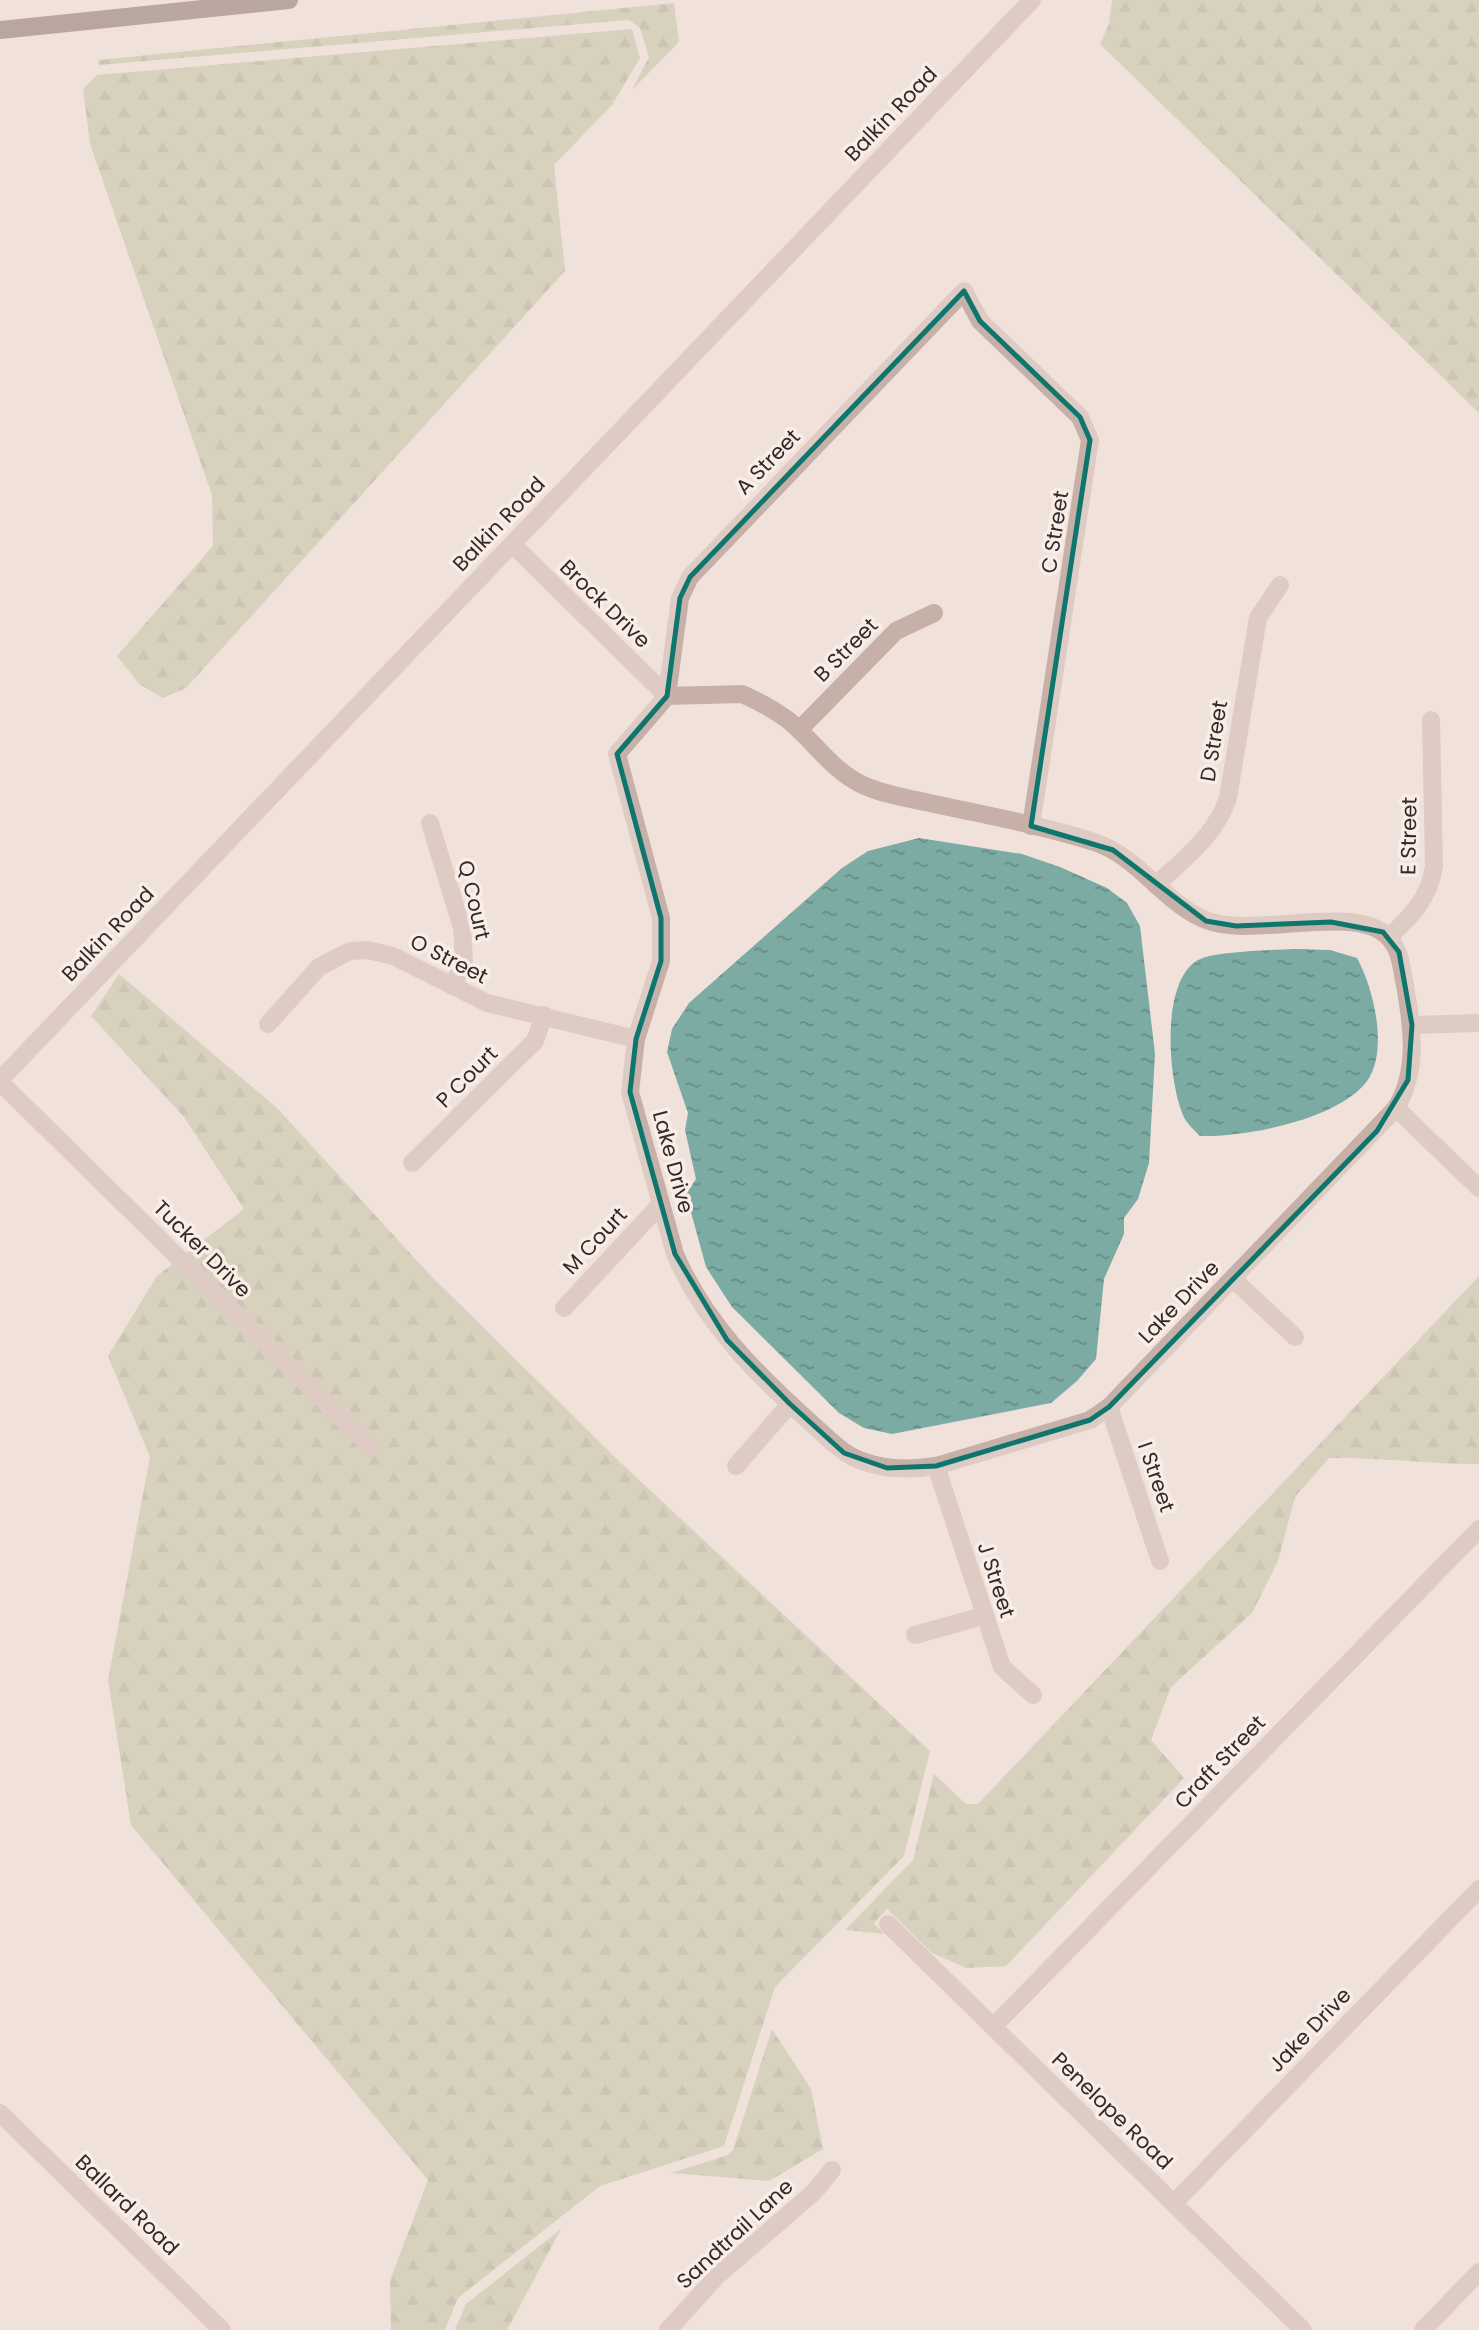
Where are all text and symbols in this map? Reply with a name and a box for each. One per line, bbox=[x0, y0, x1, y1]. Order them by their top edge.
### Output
street label: Balkin Road bbox=[838, 60, 943, 168]
street label: A Street bbox=[729, 422, 806, 501]
street label: Balkin Road bbox=[446, 470, 551, 578]
street label: C Street bbox=[1034, 489, 1075, 575]
street label: Brock Drive bbox=[554, 553, 657, 654]
street label: B Street bbox=[807, 611, 884, 688]
street label: D Street bbox=[1193, 698, 1234, 784]
street label: E Street bbox=[1393, 797, 1424, 875]
street label: Q Court bbox=[451, 857, 498, 942]
street label: Balkin Road bbox=[55, 880, 160, 988]
street label: O Street bbox=[405, 927, 493, 990]
street label: P Court bbox=[429, 1039, 504, 1114]
street label: Lake Drive bbox=[646, 1107, 701, 1217]
street label: Tucker Drive bbox=[147, 1193, 258, 1304]
street label: M Court bbox=[556, 1201, 633, 1281]
street label: Lake Drive bbox=[1132, 1254, 1226, 1350]
street label: I Street bbox=[1131, 1438, 1182, 1516]
street label: J Street bbox=[971, 1538, 1022, 1622]
street label: Craft Street bbox=[1168, 1708, 1272, 1815]
street label: Jake Drive bbox=[1262, 1981, 1357, 2078]
street label: Penelope Road bbox=[1046, 2045, 1179, 2176]
street label: Ballard Road bbox=[69, 2148, 186, 2262]
street label: Sandtrail Lane bbox=[670, 2172, 799, 2295]

